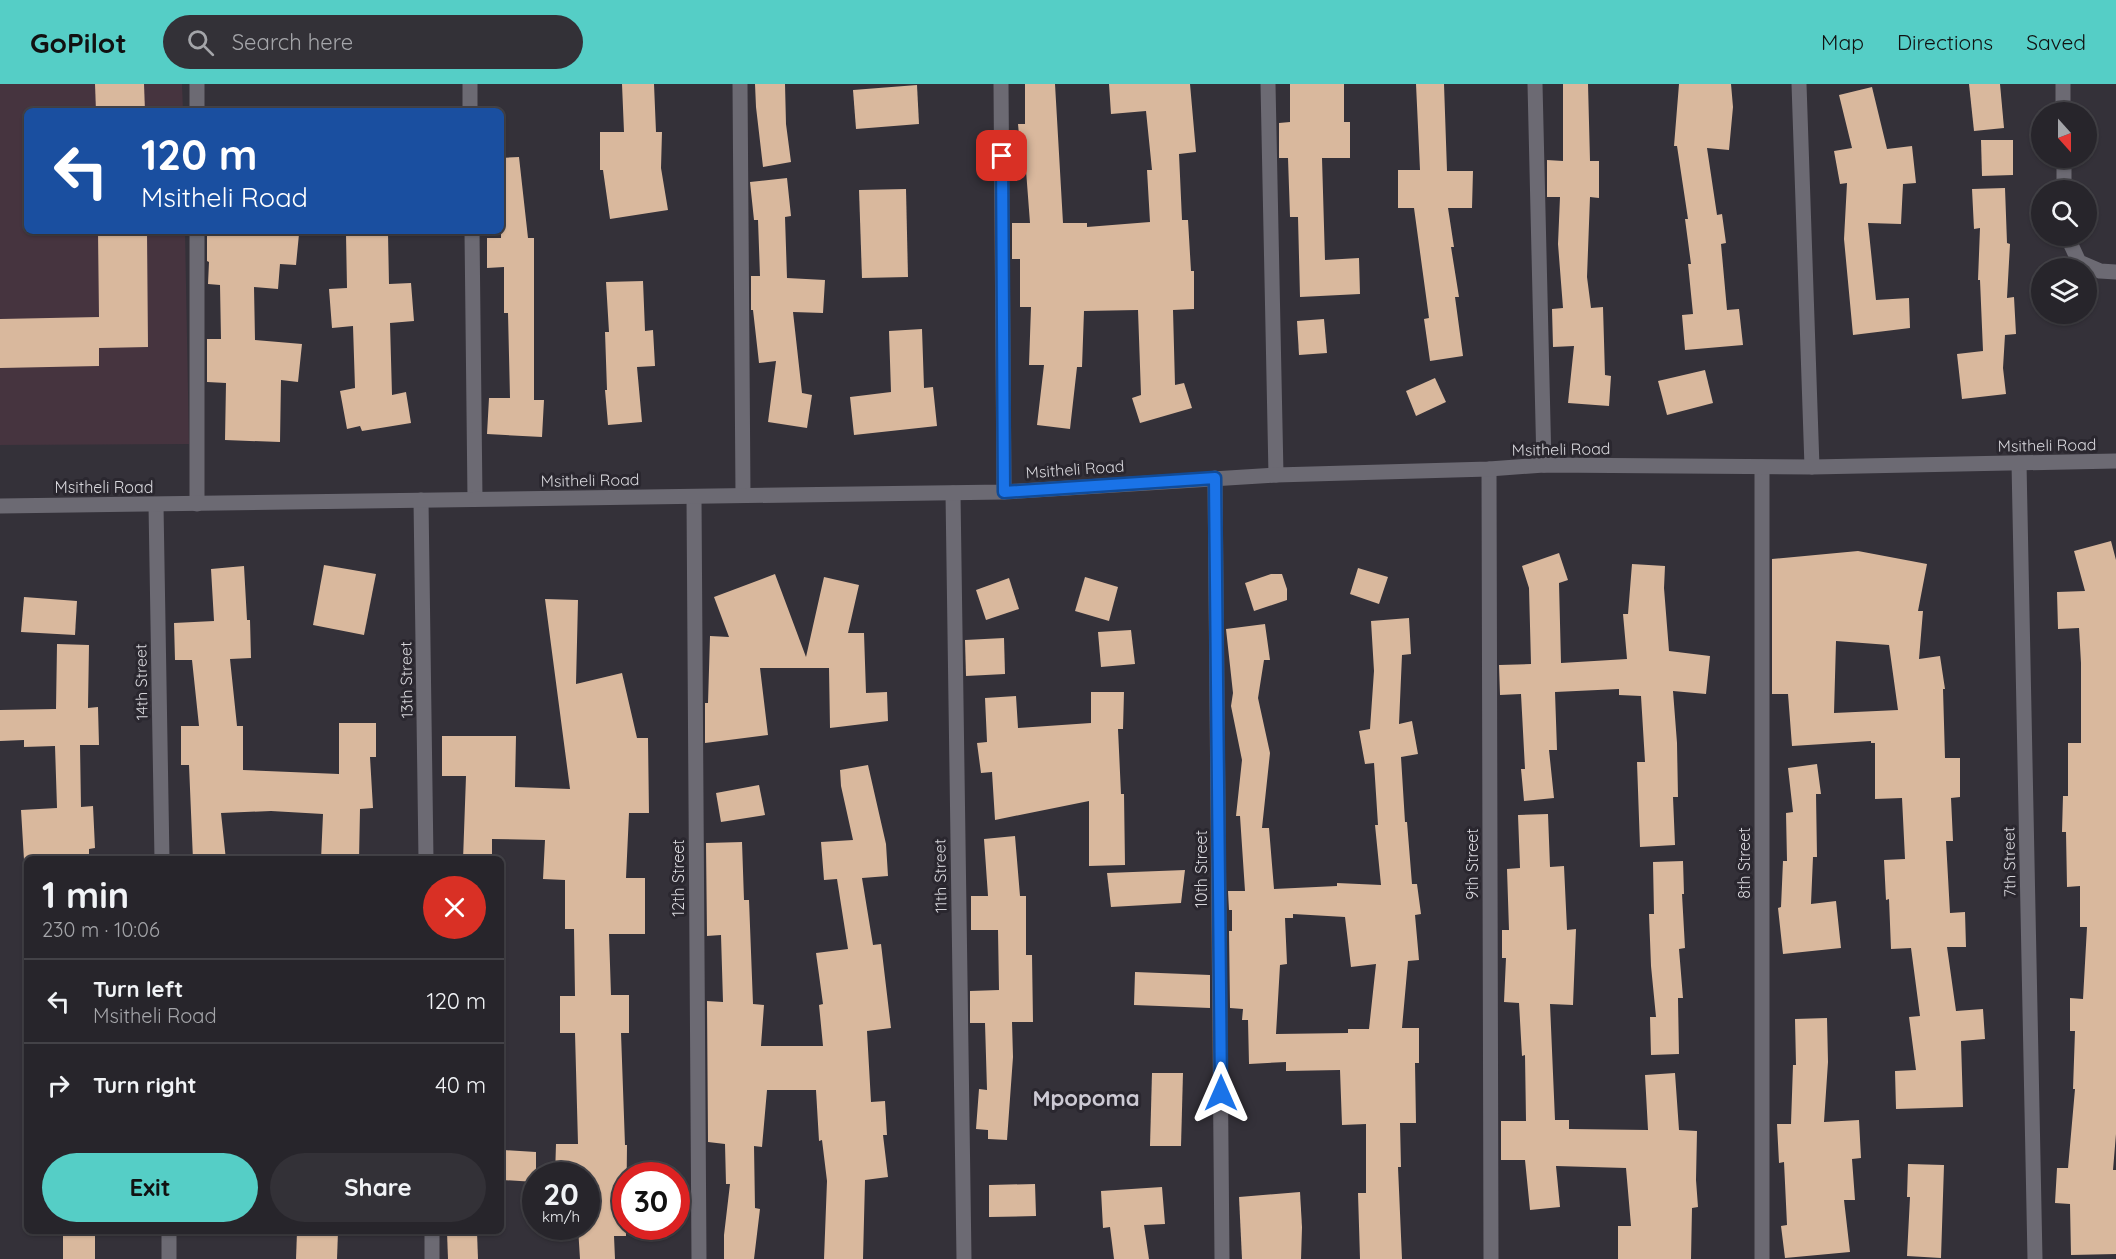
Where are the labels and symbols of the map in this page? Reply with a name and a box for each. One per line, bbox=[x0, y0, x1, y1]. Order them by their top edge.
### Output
north arrow bbox=[2031, 102, 2097, 168]
pin bbox=[976, 130, 1027, 181]
street label: Msitheli Road bbox=[1997, 434, 2097, 456]
street label: Msitheli Road bbox=[1511, 438, 1611, 460]
street label: Msitheli Road bbox=[1025, 456, 1125, 482]
street label: Msitheli Road bbox=[540, 469, 640, 491]
street label: Msitheli Road bbox=[55, 477, 153, 497]
street label: 13th Street bbox=[395, 641, 417, 719]
street label: 14th Street bbox=[130, 643, 152, 721]
street label: 7th Street bbox=[1998, 826, 2020, 898]
street label: 8th Street bbox=[1734, 827, 1754, 899]
street label: 9th Street bbox=[1462, 828, 1482, 900]
street label: 10th Street bbox=[1191, 830, 1211, 908]
street label: 12th Street bbox=[668, 839, 688, 917]
street label: 11th Street bbox=[929, 839, 951, 913]
position arrow bbox=[1189, 1061, 1253, 1125]
district label: Mpopoma bbox=[1032, 1084, 1140, 1112]
speed limit sign: 30 bbox=[612, 1162, 690, 1240]

